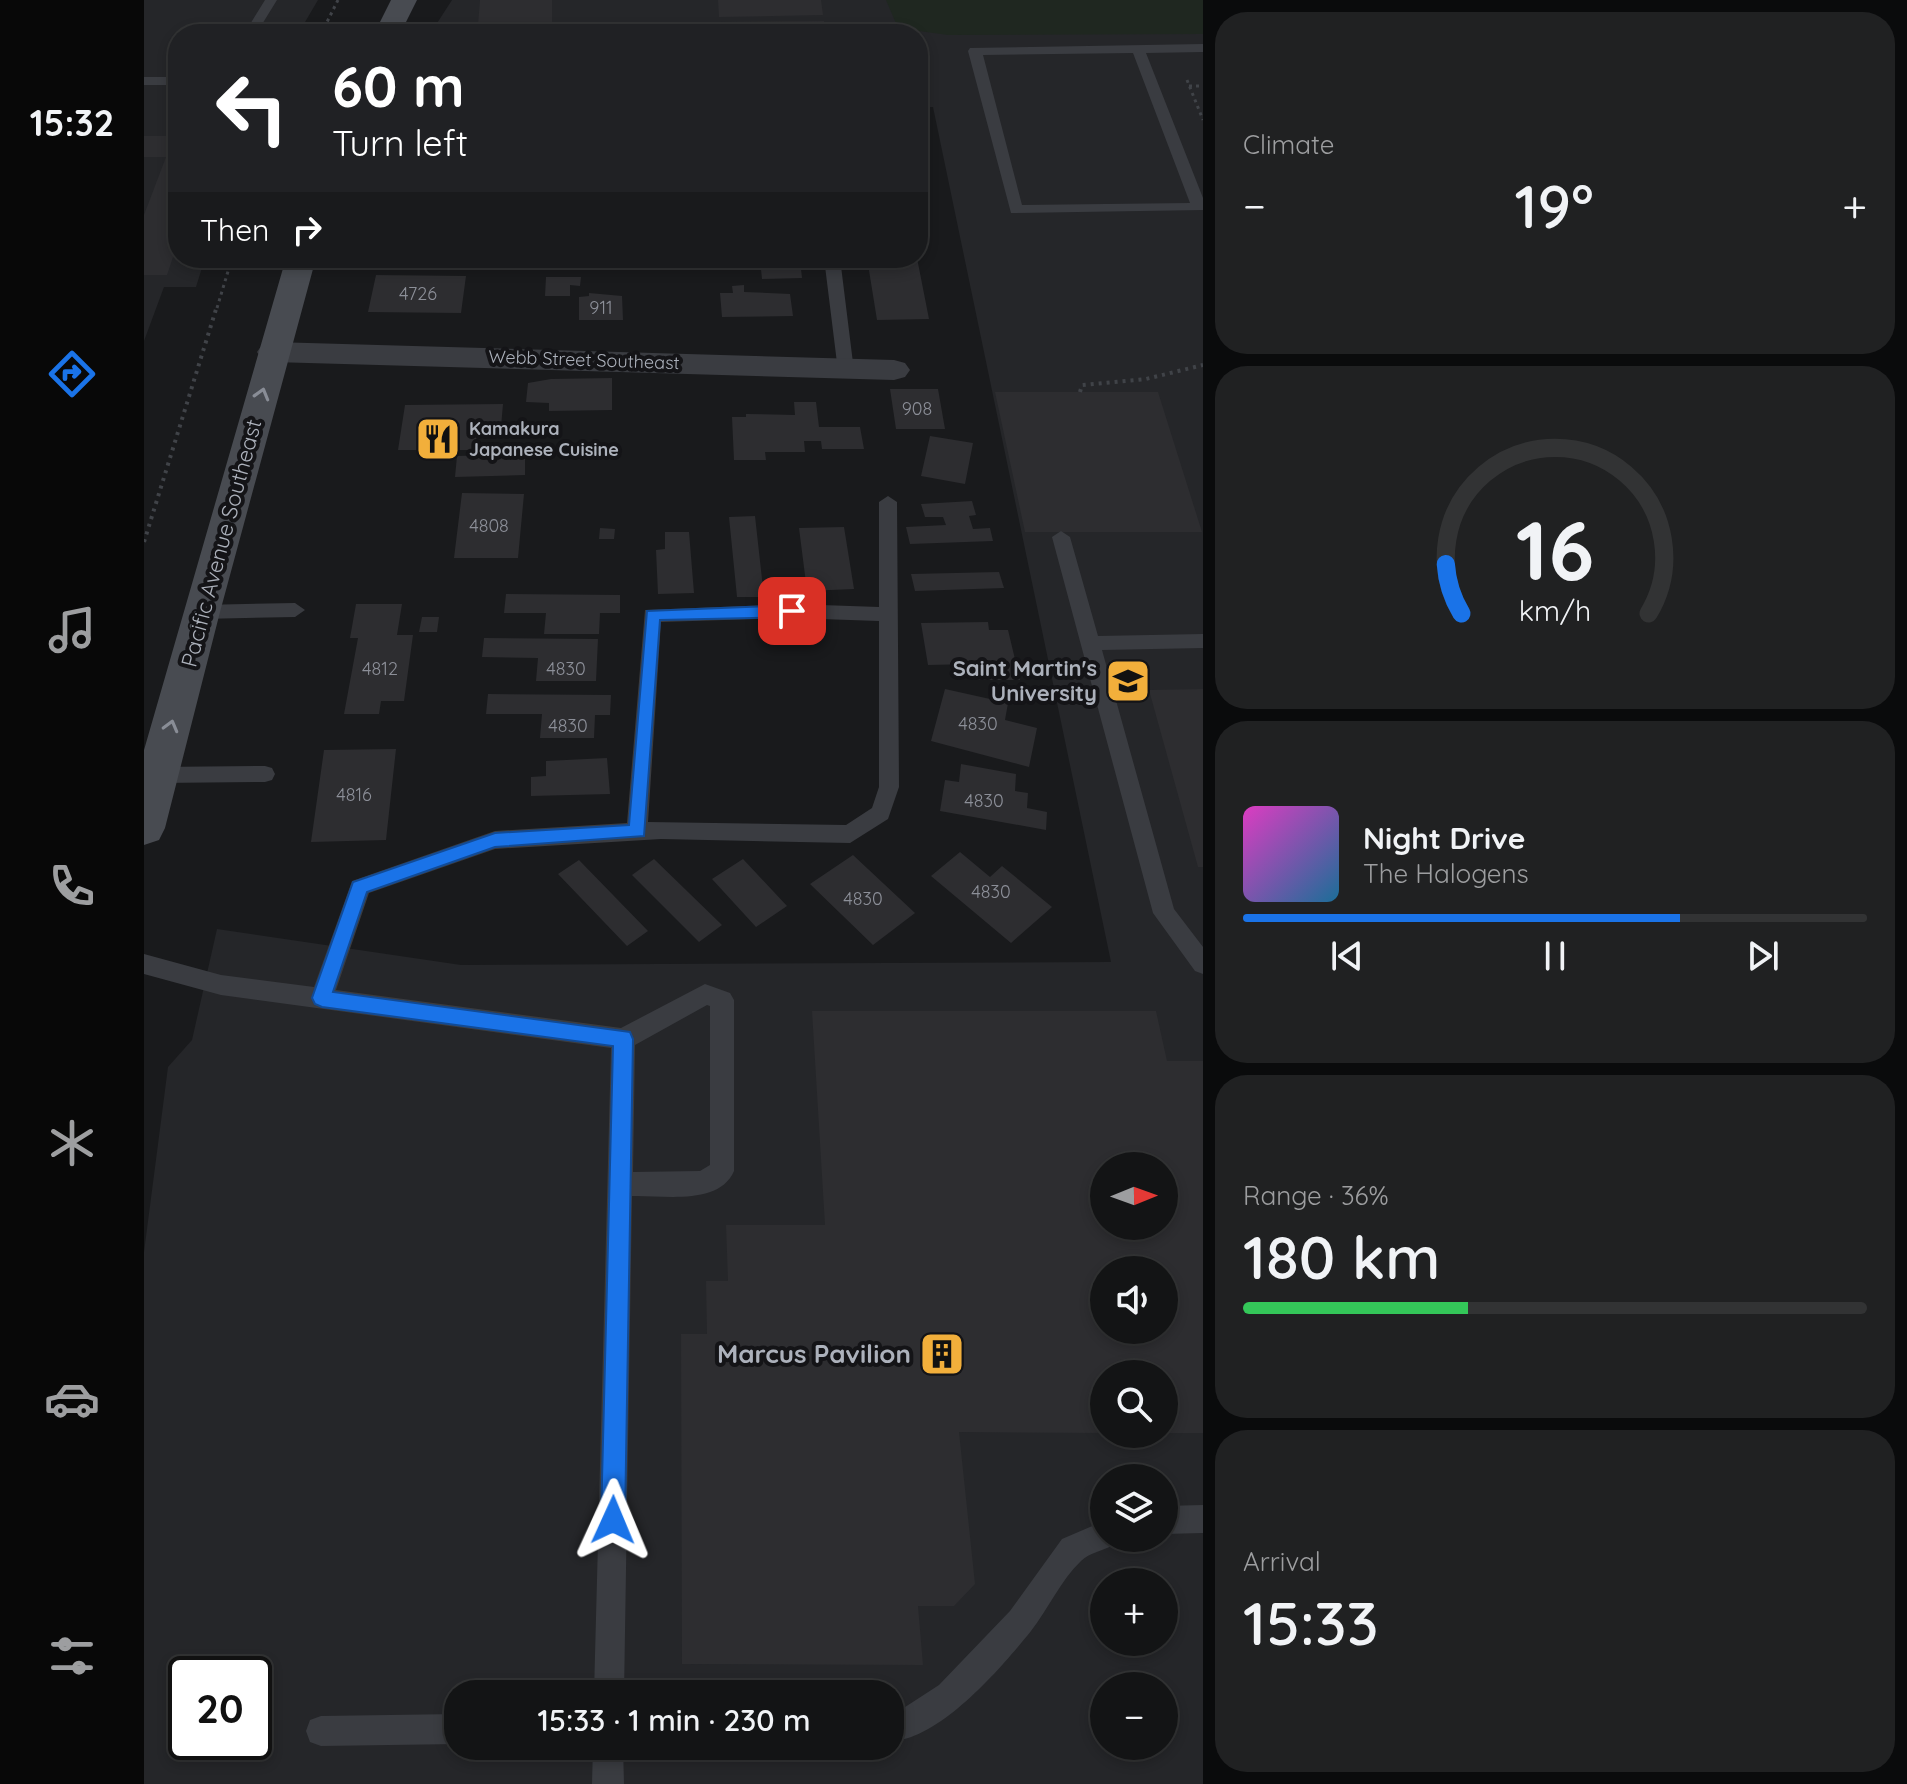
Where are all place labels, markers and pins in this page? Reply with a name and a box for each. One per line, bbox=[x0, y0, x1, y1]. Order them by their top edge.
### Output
restaurant icon: Kamakura Japanese Cuisine bbox=[414, 415, 462, 463]
place label: Kamakura Japanese Cuisine bbox=[469, 417, 619, 461]
pin bbox=[758, 577, 826, 645]
place label: Saint Martin's University bbox=[953, 654, 1097, 707]
school or university icon: Saint Martin's University bbox=[1104, 657, 1152, 705]
building icon: Marcus Pavilion bbox=[918, 1330, 966, 1378]
place label: Marcus Pavilion bbox=[717, 1337, 911, 1370]

